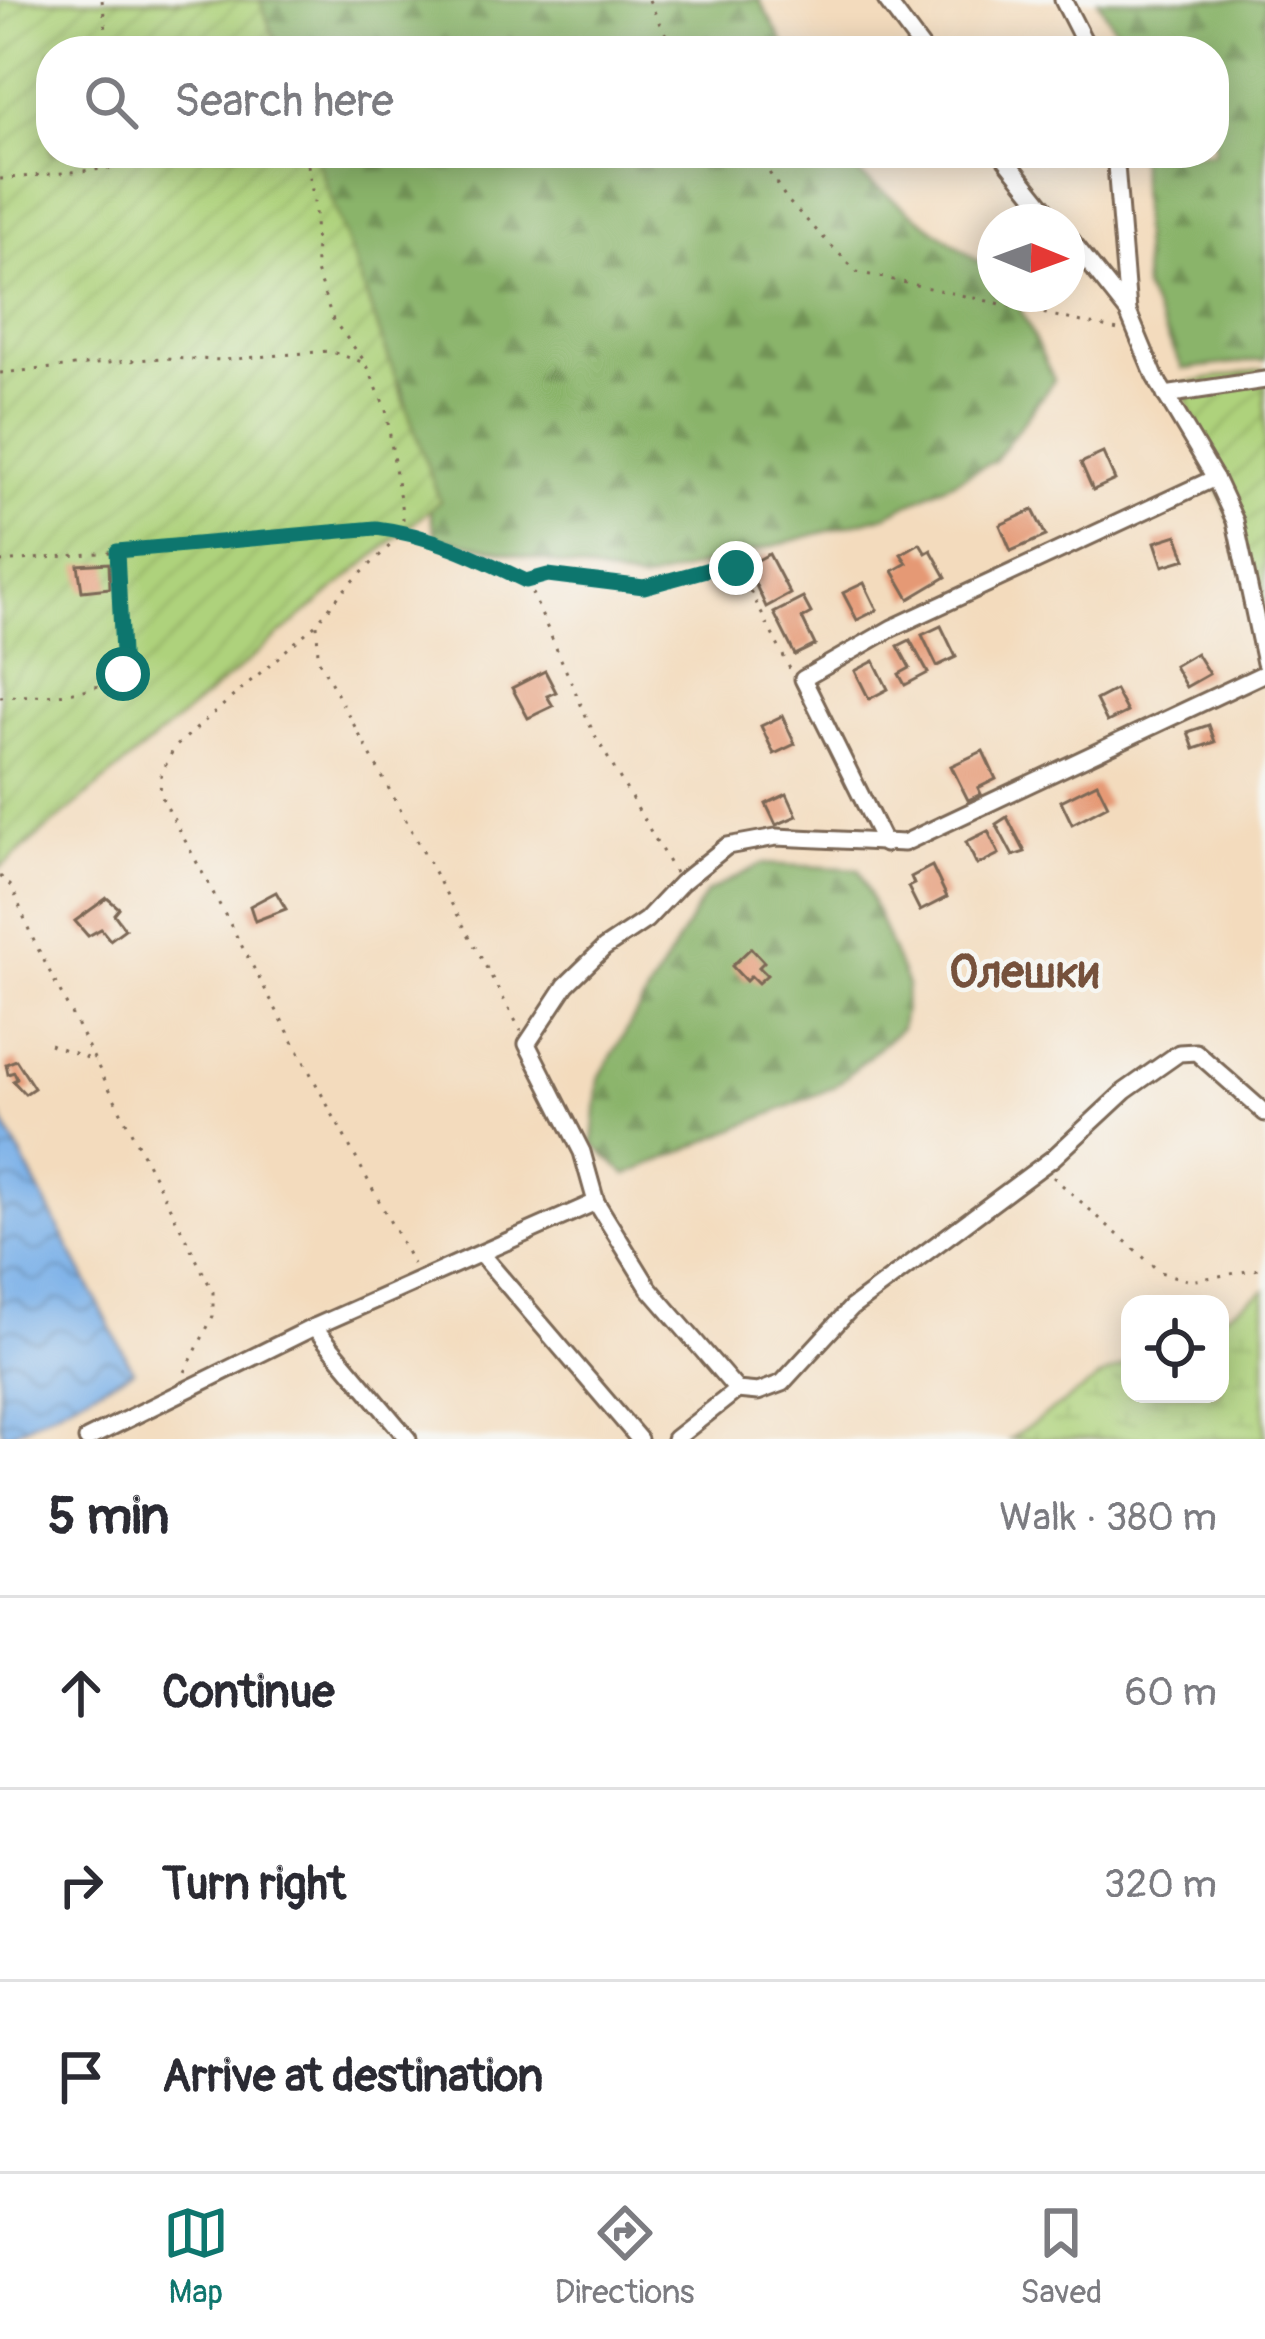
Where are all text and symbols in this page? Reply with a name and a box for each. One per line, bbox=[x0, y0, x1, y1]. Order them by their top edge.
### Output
search box bbox=[36, 36, 1229, 168]
icon: search bbox=[78, 69, 144, 135]
text: Search here bbox=[174, 74, 394, 130]
north arrow bbox=[977, 204, 1085, 312]
route end bbox=[709, 541, 763, 595]
route start bbox=[96, 647, 150, 701]
district label: Олешки bbox=[949, 945, 1099, 1001]
map controls bbox=[1121, 1295, 1229, 1403]
button: locate bbox=[1121, 1295, 1229, 1403]
text: 5 min bbox=[48, 1485, 169, 1549]
text: Walk · 380 m bbox=[999, 1493, 1217, 1542]
icon: ahead bbox=[48, 1660, 114, 1726]
text: Continue bbox=[162, 1665, 335, 1721]
text: 60 m bbox=[1125, 1668, 1217, 1717]
icon: right bbox=[48, 1852, 114, 1918]
text: Turn right bbox=[162, 1857, 346, 1913]
text: 320 m bbox=[1104, 1860, 1217, 1909]
icon: arrive bbox=[48, 2044, 114, 2110]
text: Arrive at destination bbox=[162, 2049, 543, 2105]
tab: Map bbox=[163, 2200, 229, 2313]
tab: Directions bbox=[555, 2200, 695, 2313]
tab: Saved bbox=[1020, 2200, 1102, 2313]

